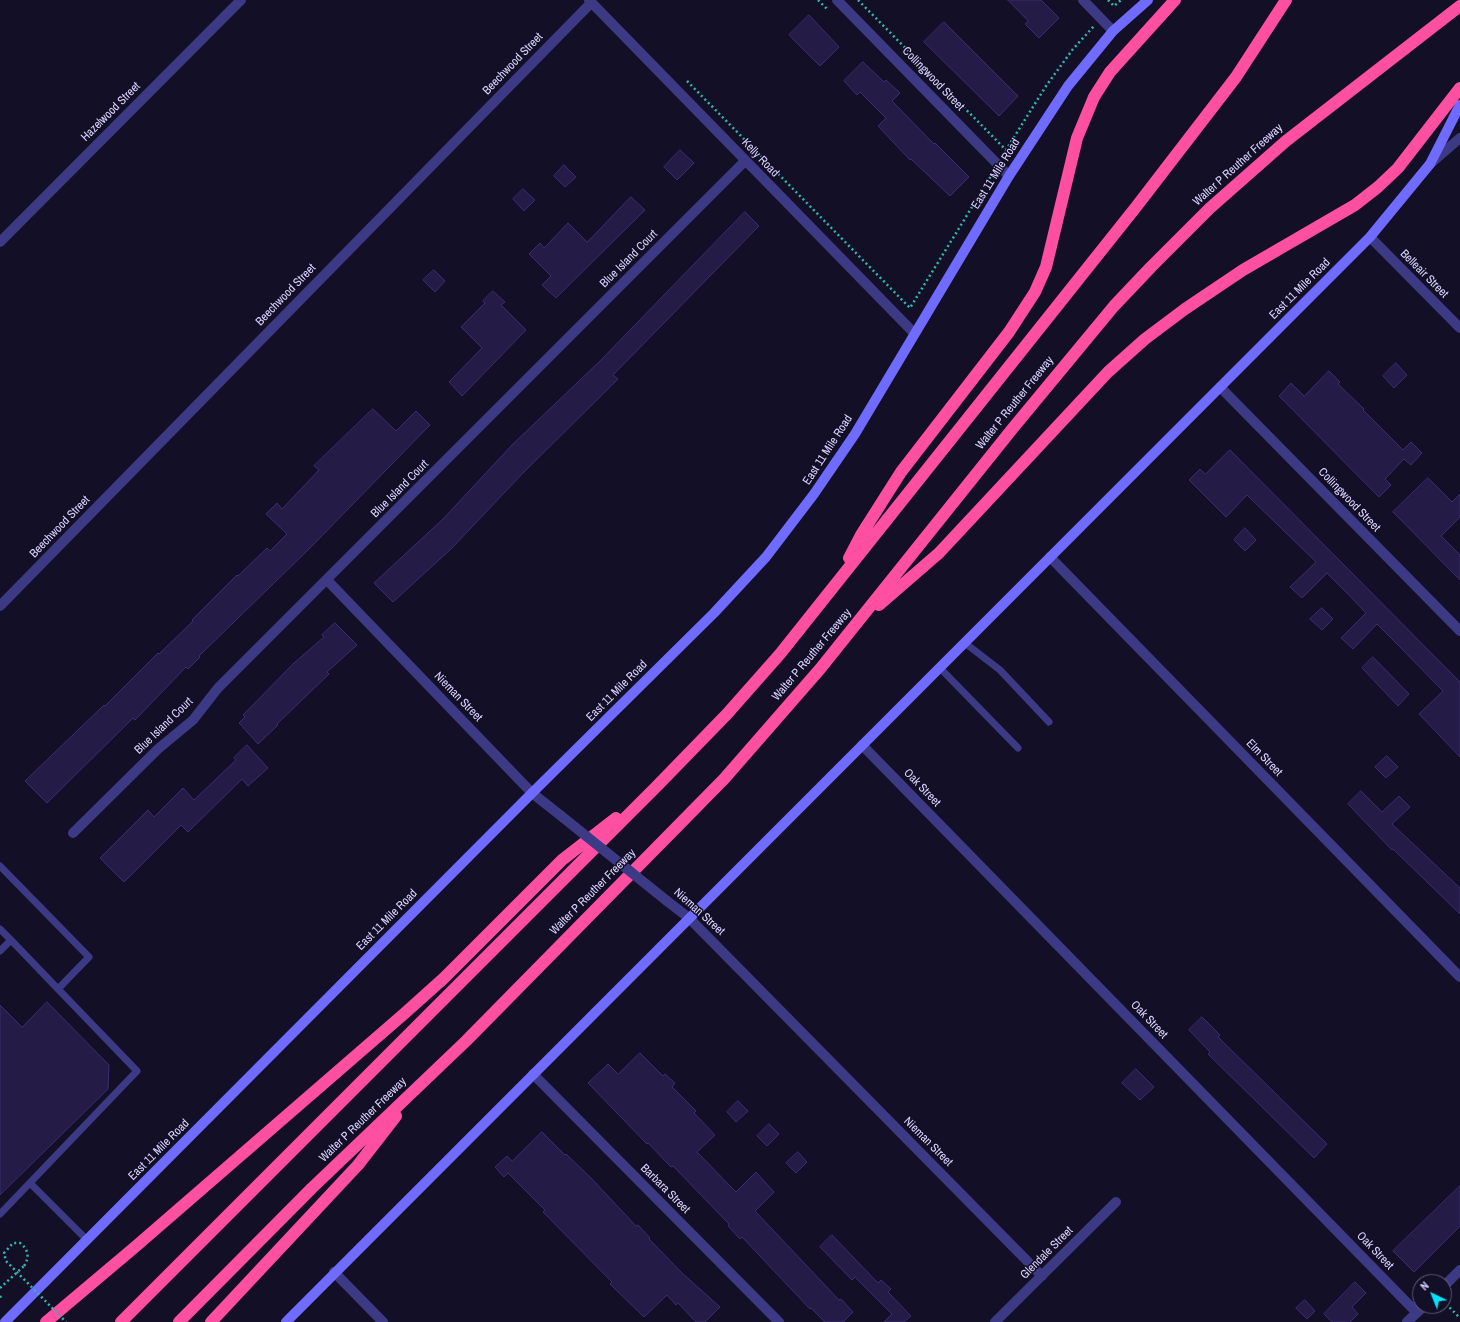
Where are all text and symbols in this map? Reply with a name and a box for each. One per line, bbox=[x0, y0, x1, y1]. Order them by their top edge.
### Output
street label: Beechwood Street bbox=[480, 30, 546, 98]
street label: Collingwood Street bbox=[899, 44, 967, 114]
street label: Hazelwood Street bbox=[78, 79, 144, 145]
street label: Walter P Reuther Freeway bbox=[1190, 121, 1286, 209]
street label: Kelly Road bbox=[738, 136, 782, 180]
street label: East 11 Mile Road bbox=[969, 136, 1023, 212]
street label: Blue Island Court bbox=[597, 227, 661, 291]
street label: Belleair Street bbox=[1397, 247, 1451, 301]
street label: East 11 Mile Road bbox=[1267, 256, 1333, 322]
street label: Beechwood Street bbox=[253, 261, 319, 329]
street label: Walter P Reuther Freeway bbox=[973, 354, 1057, 452]
street label: East 11 Mile Road bbox=[800, 412, 856, 488]
street label: Blue Island Court bbox=[368, 457, 432, 521]
street label: Collingwood Street bbox=[1315, 465, 1383, 535]
street label: Beechwood Street bbox=[27, 493, 93, 561]
street label: Walter P Reuther Freeway bbox=[769, 606, 855, 704]
street label: East 11 Mile Road bbox=[584, 658, 650, 724]
street label: Nieman Street bbox=[431, 669, 485, 725]
street label: Blue Island Court bbox=[132, 695, 196, 757]
street label: Elm Street bbox=[1243, 736, 1285, 780]
street label: Oak Street bbox=[900, 766, 944, 810]
street label: Walter P Reuther Freeway bbox=[547, 846, 639, 938]
street label: Nieman Street bbox=[671, 885, 727, 939]
street label: East 11 Mile Road bbox=[354, 887, 420, 953]
street label: Oak Street bbox=[1127, 998, 1171, 1042]
street label: Walter P Reuther Freeway bbox=[316, 1075, 410, 1165]
street label: Nieman Street bbox=[900, 1114, 956, 1170]
street label: East 11 Mile Road bbox=[126, 1117, 192, 1183]
street label: Barbara Street bbox=[637, 1161, 693, 1217]
street label: Glendale Street bbox=[1018, 1224, 1076, 1282]
street label: Oak Street bbox=[1353, 1229, 1397, 1273]
north arrow bbox=[1412, 1274, 1452, 1314]
text: N bbox=[1417, 1279, 1432, 1293]

